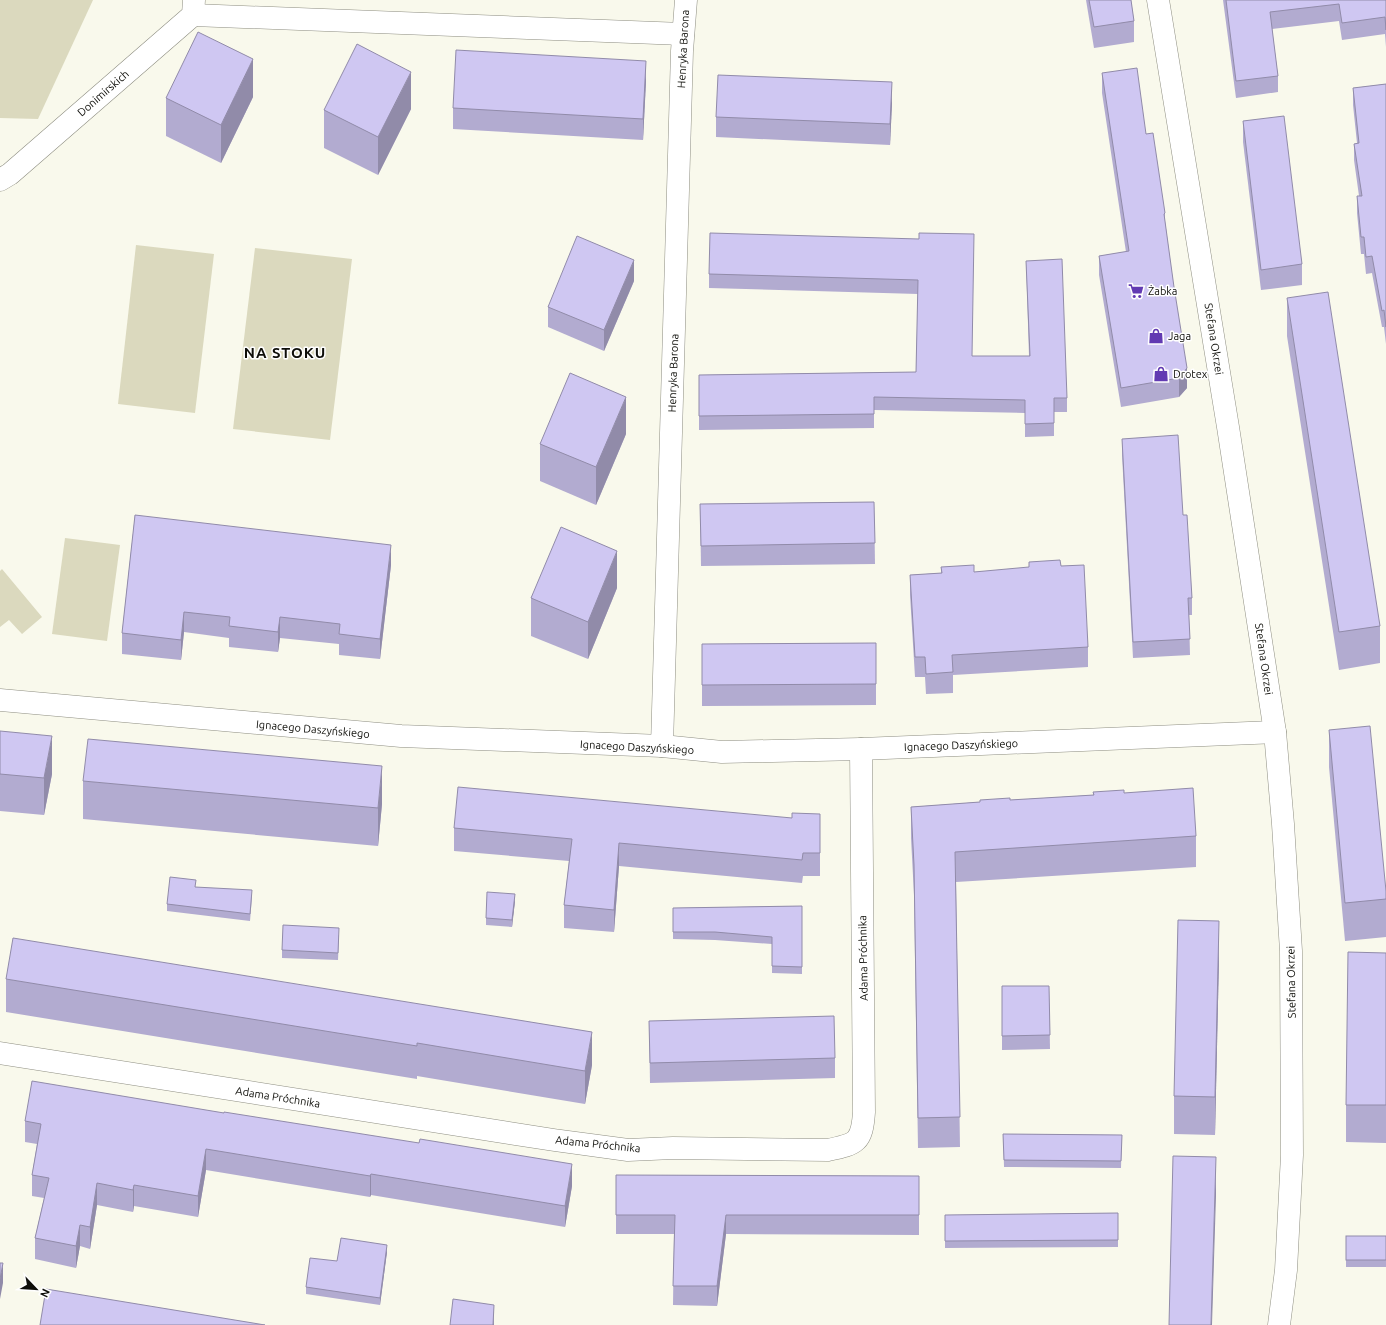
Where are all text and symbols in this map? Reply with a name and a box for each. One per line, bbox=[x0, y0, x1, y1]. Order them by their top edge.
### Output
street label: Henryka Barona bbox=[675, 9, 691, 89]
street label: Donimirskich bbox=[75, 68, 131, 118]
supermarket icon: Żabka bbox=[1127, 282, 1145, 300]
place label: Żabka bbox=[1148, 285, 1178, 297]
street label: Stefana Okrzei bbox=[1202, 302, 1226, 376]
shop icon: Jaga bbox=[1147, 327, 1165, 345]
place label: Jaga bbox=[1168, 330, 1191, 342]
street label: Henryka Barona bbox=[666, 334, 680, 412]
district label: NA STOKU bbox=[244, 344, 326, 361]
shop icon: Drotex bbox=[1152, 365, 1170, 383]
place label: Drotex bbox=[1173, 368, 1208, 380]
street label: Stefana Okrzei bbox=[1253, 622, 1275, 696]
street label: Ignacego Daszyńskiego bbox=[256, 718, 370, 740]
street label: Ignacego Daszyńskiego bbox=[904, 737, 1018, 753]
street label: Ignacego Daszyńskiego bbox=[580, 738, 694, 756]
street label: Adama Próchnika bbox=[856, 915, 870, 1001]
street label: Stefana Okrzei bbox=[1284, 946, 1298, 1018]
street label: Adama Próchnika bbox=[235, 1084, 321, 1110]
street label: Adama Próchnika bbox=[555, 1134, 641, 1154]
north arrow bbox=[16, 1269, 56, 1309]
text: N bbox=[38, 1287, 52, 1299]

